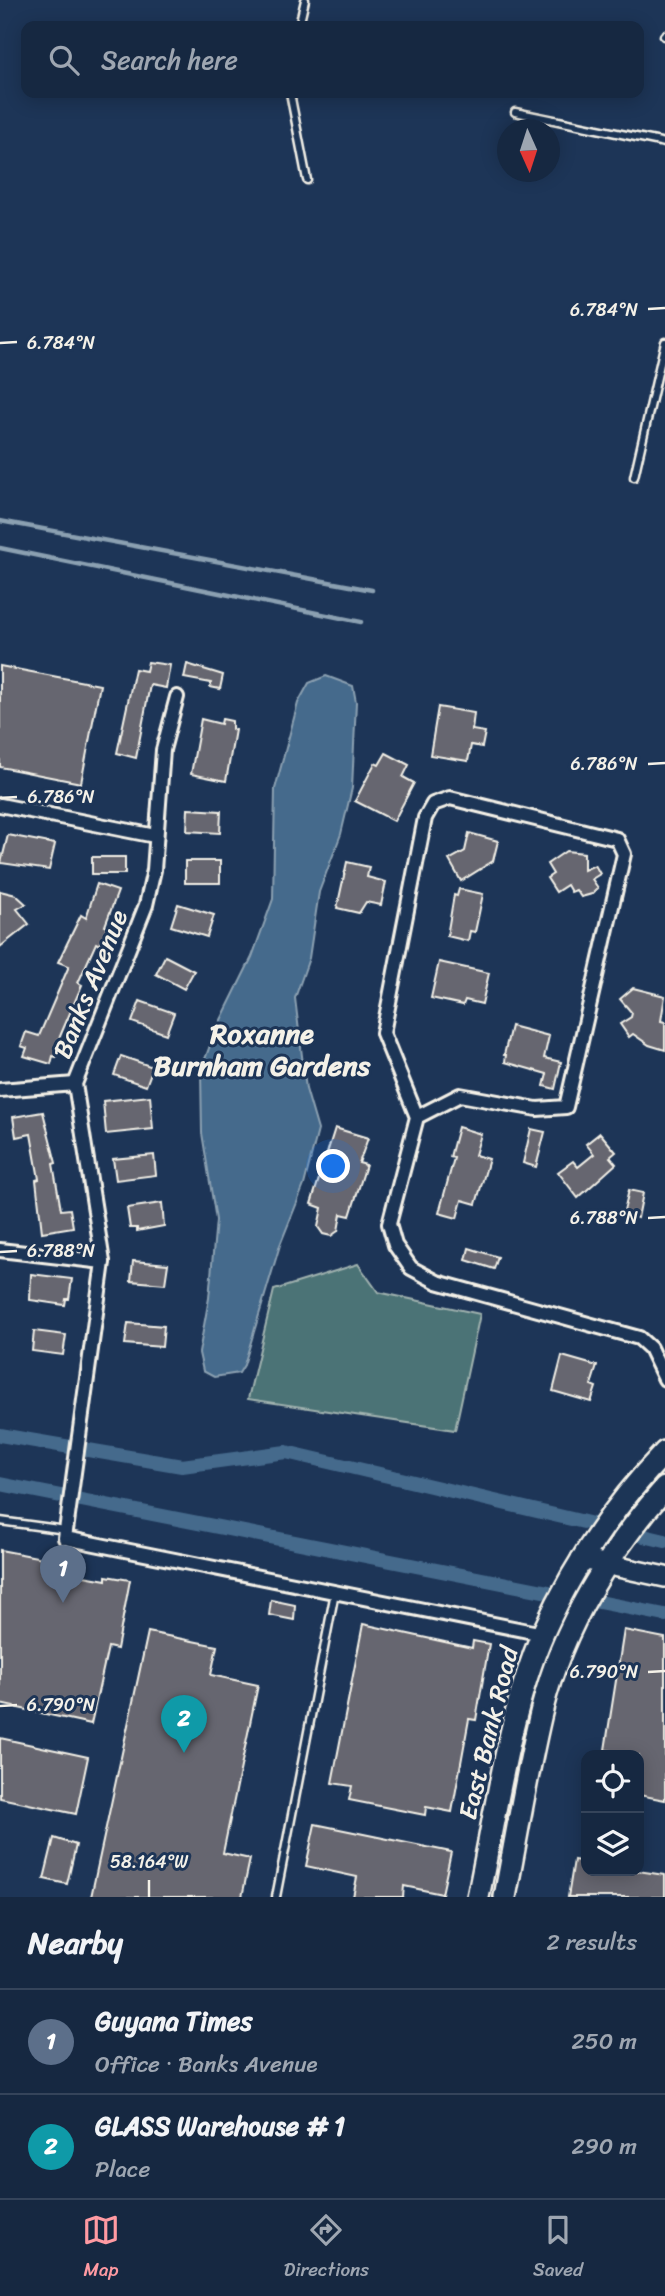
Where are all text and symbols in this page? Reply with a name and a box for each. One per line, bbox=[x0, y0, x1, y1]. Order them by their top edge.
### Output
search box bbox=[21, 21, 644, 98]
text: Search here bbox=[101, 37, 238, 83]
icon: search bbox=[45, 41, 83, 79]
north arrow bbox=[497, 119, 560, 182]
text: 6.784°N bbox=[570, 294, 639, 326]
text: 6.784°N bbox=[27, 327, 96, 359]
text: 6.786°N bbox=[570, 748, 638, 780]
text: 6.786°N bbox=[27, 781, 95, 813]
street label: Banks Avenue bbox=[39, 902, 141, 1066]
district label: Roxanne Burnham Gardens bbox=[154, 1009, 372, 1090]
your location bbox=[316, 1149, 350, 1183]
text: 6.788°N bbox=[570, 1202, 638, 1234]
text: 6.788°N bbox=[27, 1235, 95, 1267]
pin: 1 bbox=[40, 1545, 86, 1603]
street label: East Bank Road bbox=[444, 1639, 532, 1824]
text: 6.790°N bbox=[570, 1656, 639, 1688]
text: 6.790°N bbox=[27, 1689, 96, 1721]
pin: 2 bbox=[161, 1695, 207, 1753]
map controls bbox=[581, 1750, 644, 1876]
button: locate bbox=[581, 1750, 644, 1813]
button: layers bbox=[581, 1813, 644, 1876]
text: 58.164°W bbox=[110, 1846, 189, 1878]
text: Nearby bbox=[28, 1916, 123, 1970]
text: 2 results bbox=[546, 1922, 637, 1963]
text: Guyana Times bbox=[95, 1998, 252, 2044]
text: 1 bbox=[46, 2021, 56, 2062]
text: 250 m bbox=[571, 2021, 637, 2062]
text: Office · Banks Avenue bbox=[95, 2044, 318, 2085]
text: GLASS Warehouse # 1 bbox=[95, 2103, 345, 2149]
text: 2 bbox=[44, 2126, 58, 2167]
text: 290 m bbox=[571, 2126, 637, 2167]
text: Place bbox=[95, 2149, 150, 2190]
tab: Map bbox=[82, 2211, 120, 2286]
tab: Directions bbox=[284, 2211, 369, 2286]
tab: Saved bbox=[533, 2211, 583, 2286]

